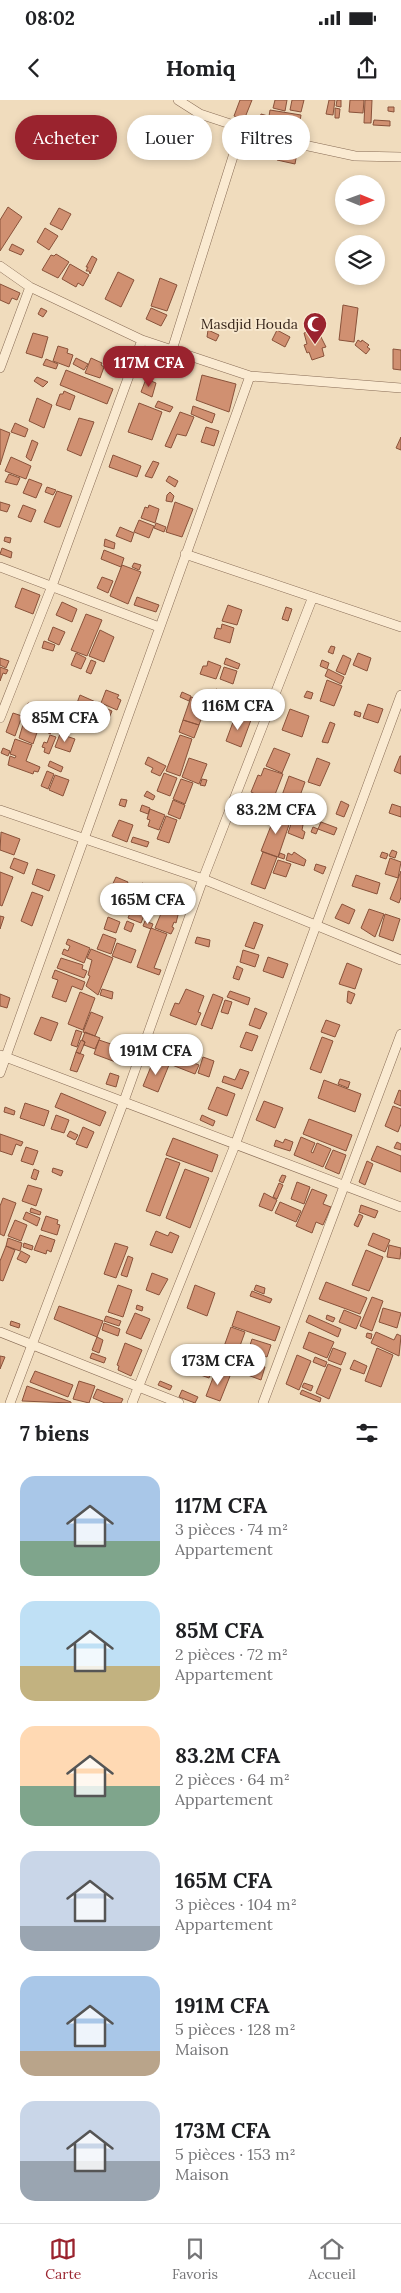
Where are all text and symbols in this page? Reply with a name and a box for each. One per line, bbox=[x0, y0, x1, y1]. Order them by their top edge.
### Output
text: 08:02 bbox=[25, 6, 75, 30]
icon: back bbox=[20, 54, 48, 82]
text: Homiq bbox=[166, 54, 235, 82]
icon: share bbox=[353, 54, 381, 82]
chip: Acheter bbox=[15, 115, 117, 160]
chip: Louer bbox=[127, 115, 212, 160]
chip: Filtres bbox=[222, 115, 310, 160]
north arrow bbox=[335, 175, 385, 225]
map controls bbox=[335, 175, 385, 285]
button: layers bbox=[335, 235, 385, 285]
mosque icon: Masdjid Houda bbox=[302, 311, 328, 345]
place label: Masdjid Houda bbox=[201, 315, 298, 333]
pin: 117M CFA bbox=[97, 346, 201, 388]
text: 117M CFA bbox=[114, 352, 184, 372]
pin: 116M CFA bbox=[186, 688, 290, 731]
text: 116M CFA bbox=[202, 695, 274, 715]
pin: 85M CFA bbox=[19, 700, 111, 743]
text: 85M CFA bbox=[31, 707, 99, 727]
pin: 83.2M CFA bbox=[219, 792, 333, 835]
text: 83.2M CFA bbox=[236, 799, 316, 819]
pin: 165M CFA bbox=[96, 882, 200, 925]
text: 165M CFA bbox=[111, 889, 185, 909]
pin: 191M CFA bbox=[104, 1034, 208, 1076]
text: 191M CFA bbox=[120, 1040, 192, 1060]
pin: 173M CFA bbox=[166, 1344, 270, 1386]
text: 173M CFA bbox=[182, 1350, 254, 1370]
icon: filters bbox=[353, 1419, 381, 1447]
text: 7 biens bbox=[20, 1420, 89, 1447]
text: 117M CFA bbox=[175, 1492, 267, 1519]
icon: home bbox=[60, 1496, 120, 1556]
text: 3 pièces · 74 m² bbox=[175, 1519, 288, 1539]
text: Appartement bbox=[175, 1539, 273, 1559]
text: 85M CFA bbox=[175, 1617, 264, 1644]
icon: home bbox=[60, 1621, 120, 1681]
text: 2 pièces · 72 m² bbox=[175, 1644, 288, 1664]
text: Appartement bbox=[175, 1664, 273, 1684]
text: 83.2M CFA bbox=[175, 1742, 280, 1769]
icon: home bbox=[60, 1746, 120, 1806]
text: 2 pièces · 64 m² bbox=[175, 1769, 290, 1789]
text: Appartement bbox=[175, 1789, 273, 1809]
text: 165M CFA bbox=[175, 1867, 272, 1894]
icon: home bbox=[60, 1871, 120, 1931]
text: 3 pièces · 104 m² bbox=[175, 1894, 297, 1914]
text: Appartement bbox=[175, 1914, 273, 1934]
text: 191M CFA bbox=[175, 1992, 269, 2019]
icon: home bbox=[60, 1996, 120, 2056]
text: 5 pièces · 128 m² bbox=[175, 2019, 296, 2039]
text: Maison bbox=[175, 2039, 229, 2059]
text: 173M CFA bbox=[175, 2117, 270, 2144]
icon: home bbox=[60, 2121, 120, 2181]
text: 5 pièces · 153 m² bbox=[175, 2144, 296, 2164]
text: Maison bbox=[175, 2164, 229, 2184]
tab: Carte bbox=[45, 2235, 81, 2283]
tab: Favoris bbox=[172, 2235, 218, 2283]
tab: Accueil bbox=[308, 2235, 356, 2283]

